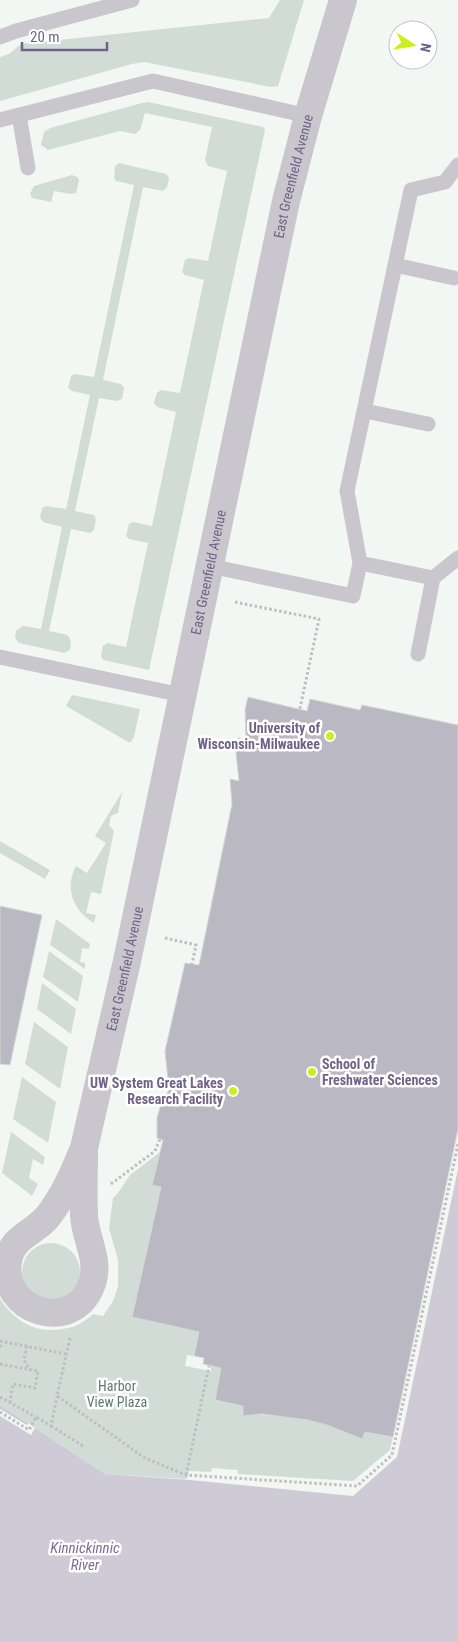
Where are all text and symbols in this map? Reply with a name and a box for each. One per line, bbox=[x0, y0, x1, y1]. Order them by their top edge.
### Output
scale bar bbox=[22, 20, 108, 52]
north arrow bbox=[388, 20, 438, 70]
text: 20 m bbox=[30, 28, 60, 46]
text: N bbox=[417, 42, 434, 54]
street label: East Greenfield Avenue bbox=[270, 112, 316, 240]
street label: East Greenfield Avenue bbox=[187, 508, 229, 636]
place label: University of Wisconsin-Milwaukee bbox=[198, 720, 320, 752]
marker: University of Wisconsin-Milwaukee bbox=[324, 730, 336, 742]
street label: East Greenfield Avenue bbox=[103, 905, 146, 1032]
place label: School of Freshwater Sciences bbox=[322, 1056, 438, 1088]
marker: School of Freshwater Sciences bbox=[306, 1066, 318, 1078]
place label: UW System Great Lakes Research Facility bbox=[90, 1075, 224, 1107]
marker: UW System Great Lakes Research Facility bbox=[227, 1085, 239, 1097]
park label: Harbor View Plaza bbox=[87, 1378, 147, 1410]
water label: Kinnickinnic River bbox=[50, 1539, 120, 1574]

